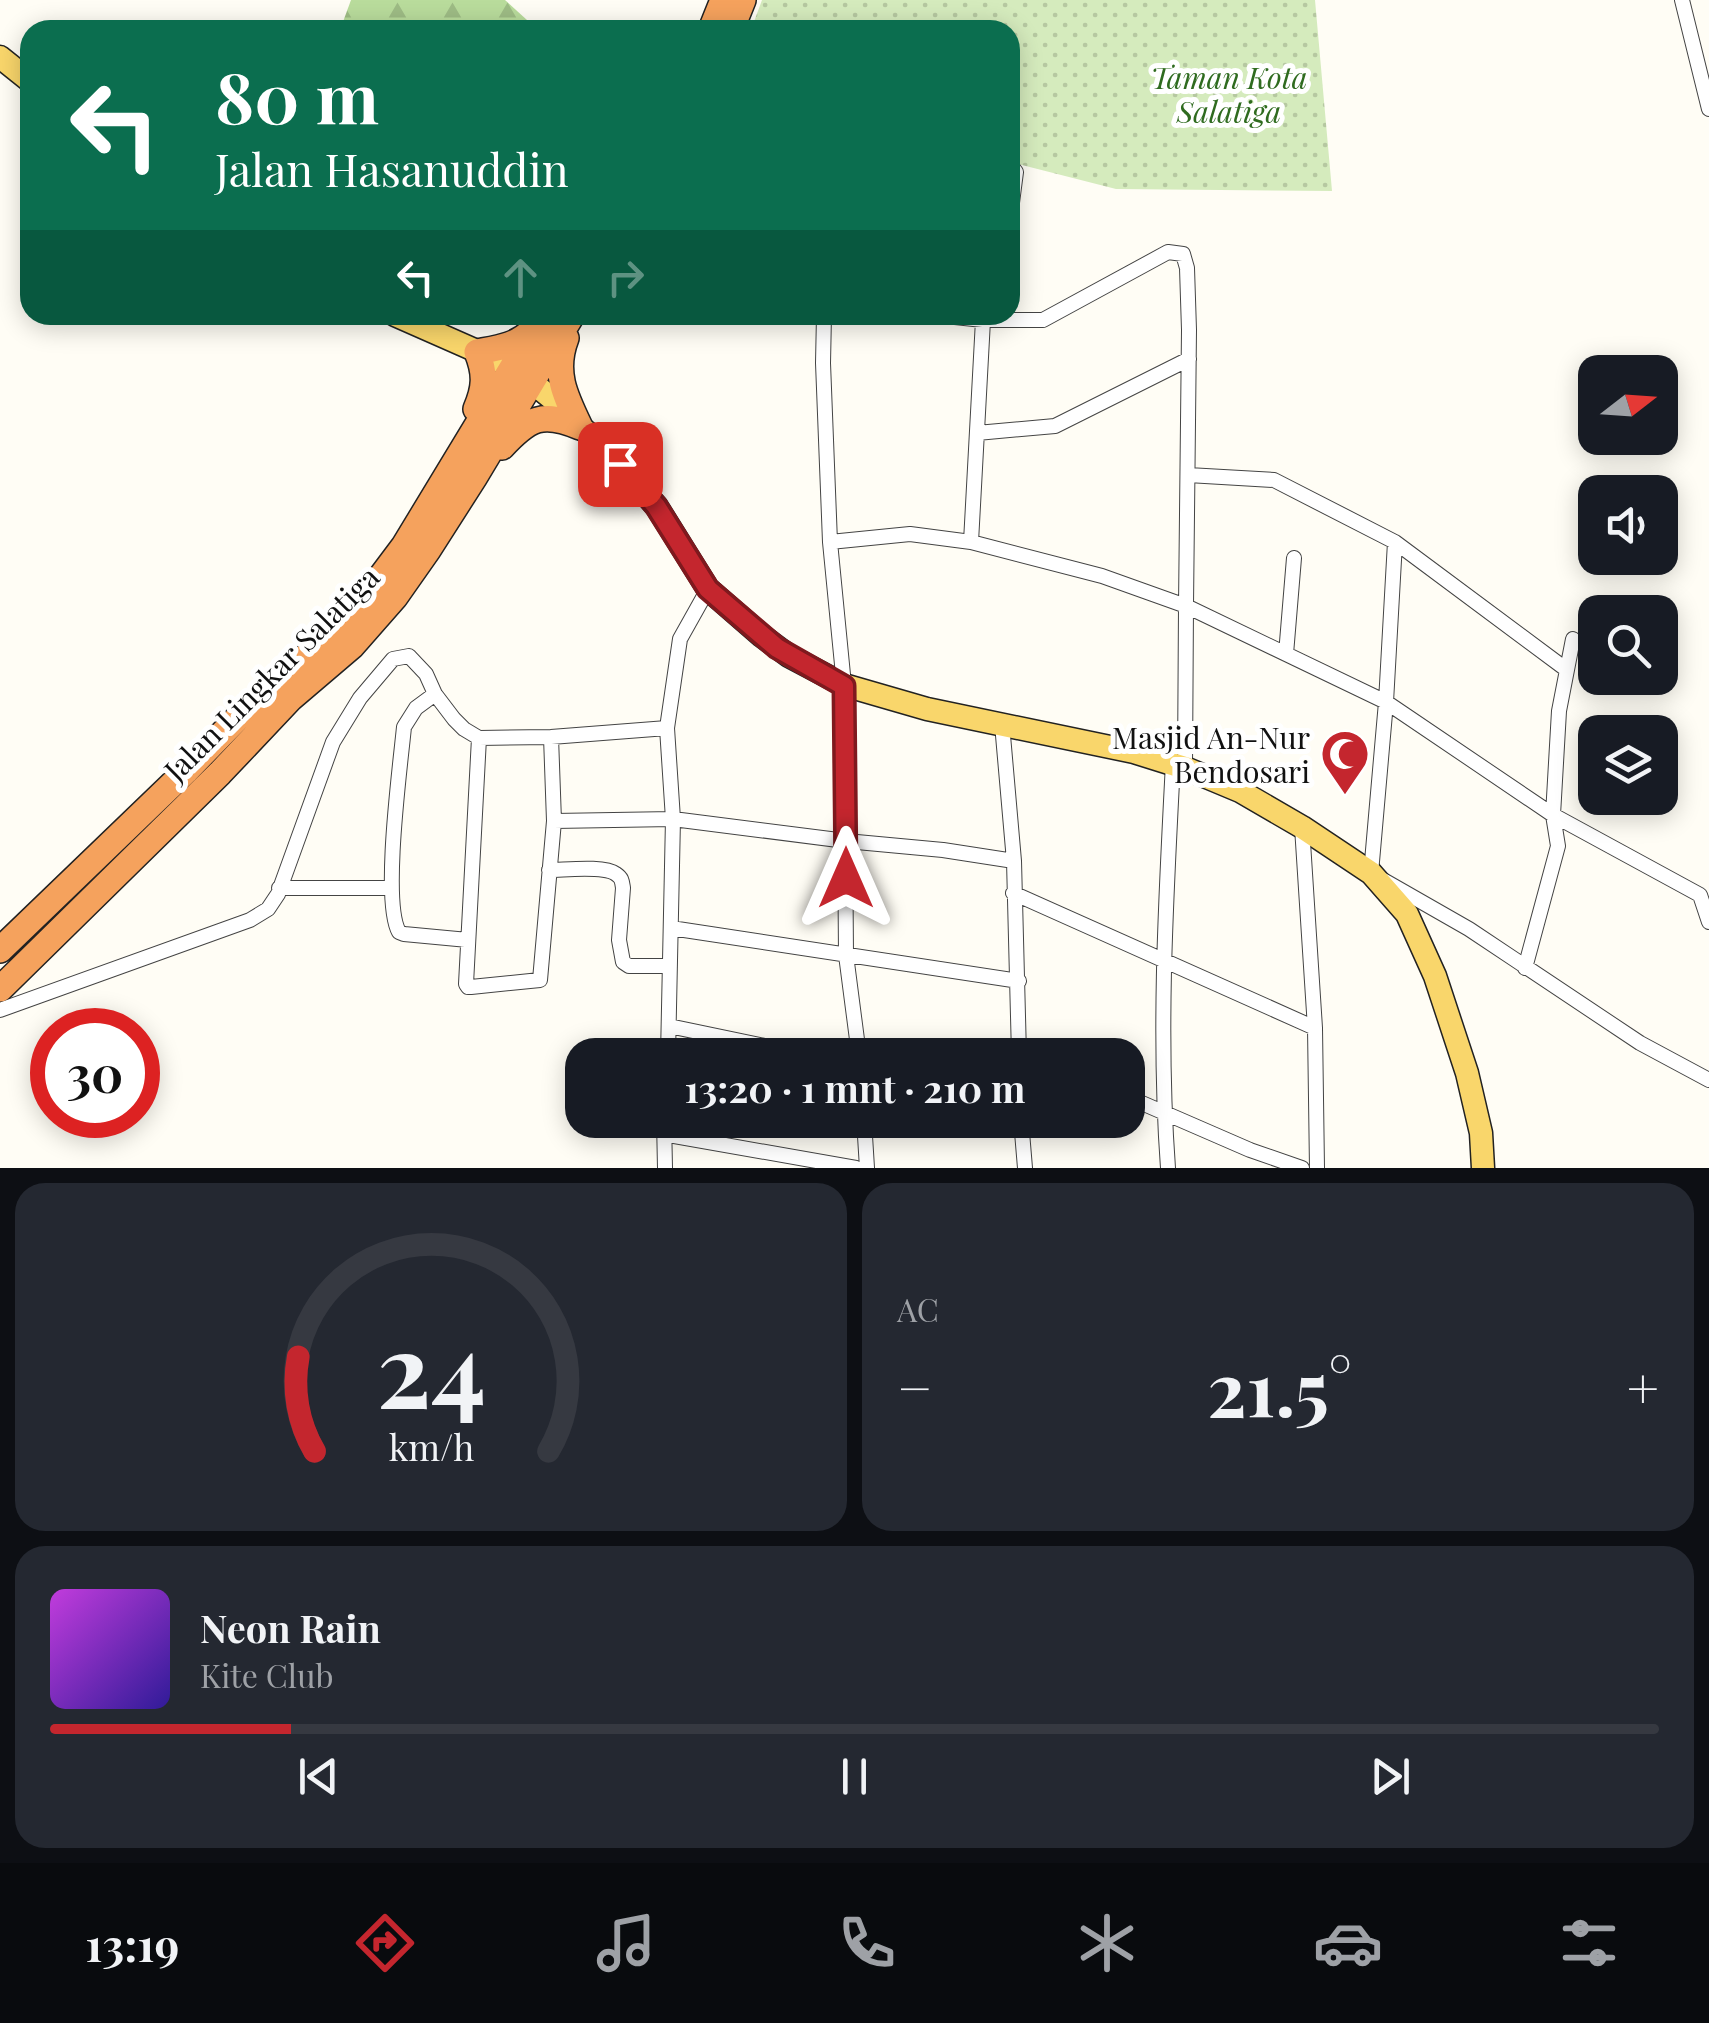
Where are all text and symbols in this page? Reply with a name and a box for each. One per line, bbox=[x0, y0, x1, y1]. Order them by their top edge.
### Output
text: 80 m bbox=[215, 48, 379, 142]
park label: Taman Kota Salatiga bbox=[1151, 57, 1307, 131]
icon: left bbox=[50, 60, 180, 190]
text: Jalan Hasanuddin bbox=[215, 138, 569, 198]
icon: left bbox=[388, 250, 443, 305]
icon: ahead bbox=[493, 250, 548, 305]
icon: right bbox=[598, 250, 653, 305]
north arrow bbox=[1578, 355, 1678, 455]
map controls bbox=[1578, 355, 1678, 815]
pin bbox=[578, 422, 663, 507]
icon: arrive bbox=[593, 437, 648, 492]
button: sound bbox=[1578, 475, 1678, 575]
street label: Jalan Lingkar Salatiga bbox=[154, 557, 387, 790]
button: search bbox=[1578, 595, 1678, 695]
button: layers bbox=[1578, 715, 1678, 815]
place label: Masjid An-Nur Bendosari bbox=[1112, 717, 1310, 791]
mosque icon: Masjid An-Nur Bendosari bbox=[1319, 728, 1371, 796]
position arrow bbox=[794, 826, 898, 930]
speed limit sign: 30 bbox=[30, 1008, 160, 1138]
text: 13:20 · 1 mnt · 210 m bbox=[685, 1062, 1025, 1113]
text: AC bbox=[897, 1287, 939, 1330]
text: 24 bbox=[376, 1296, 486, 1435]
text: 21.5° bbox=[1207, 1336, 1352, 1436]
text: − bbox=[897, 1349, 933, 1423]
text: + bbox=[1627, 1349, 1659, 1423]
text: km/h bbox=[388, 1422, 474, 1470]
text: Neon Rain bbox=[200, 1602, 381, 1653]
text: Kite Club bbox=[200, 1653, 334, 1696]
icon: previous bbox=[291, 1749, 346, 1804]
icon: pause bbox=[827, 1749, 882, 1804]
icon: next bbox=[1363, 1749, 1418, 1804]
icon: directions bbox=[350, 1908, 420, 1978]
icon: music bbox=[591, 1908, 661, 1978]
icon: phone bbox=[832, 1908, 902, 1978]
icon: climate bbox=[1072, 1908, 1142, 1978]
icon: car bbox=[1313, 1908, 1383, 1978]
icon: filters bbox=[1554, 1908, 1624, 1978]
text: 13:19 bbox=[85, 1913, 179, 1973]

